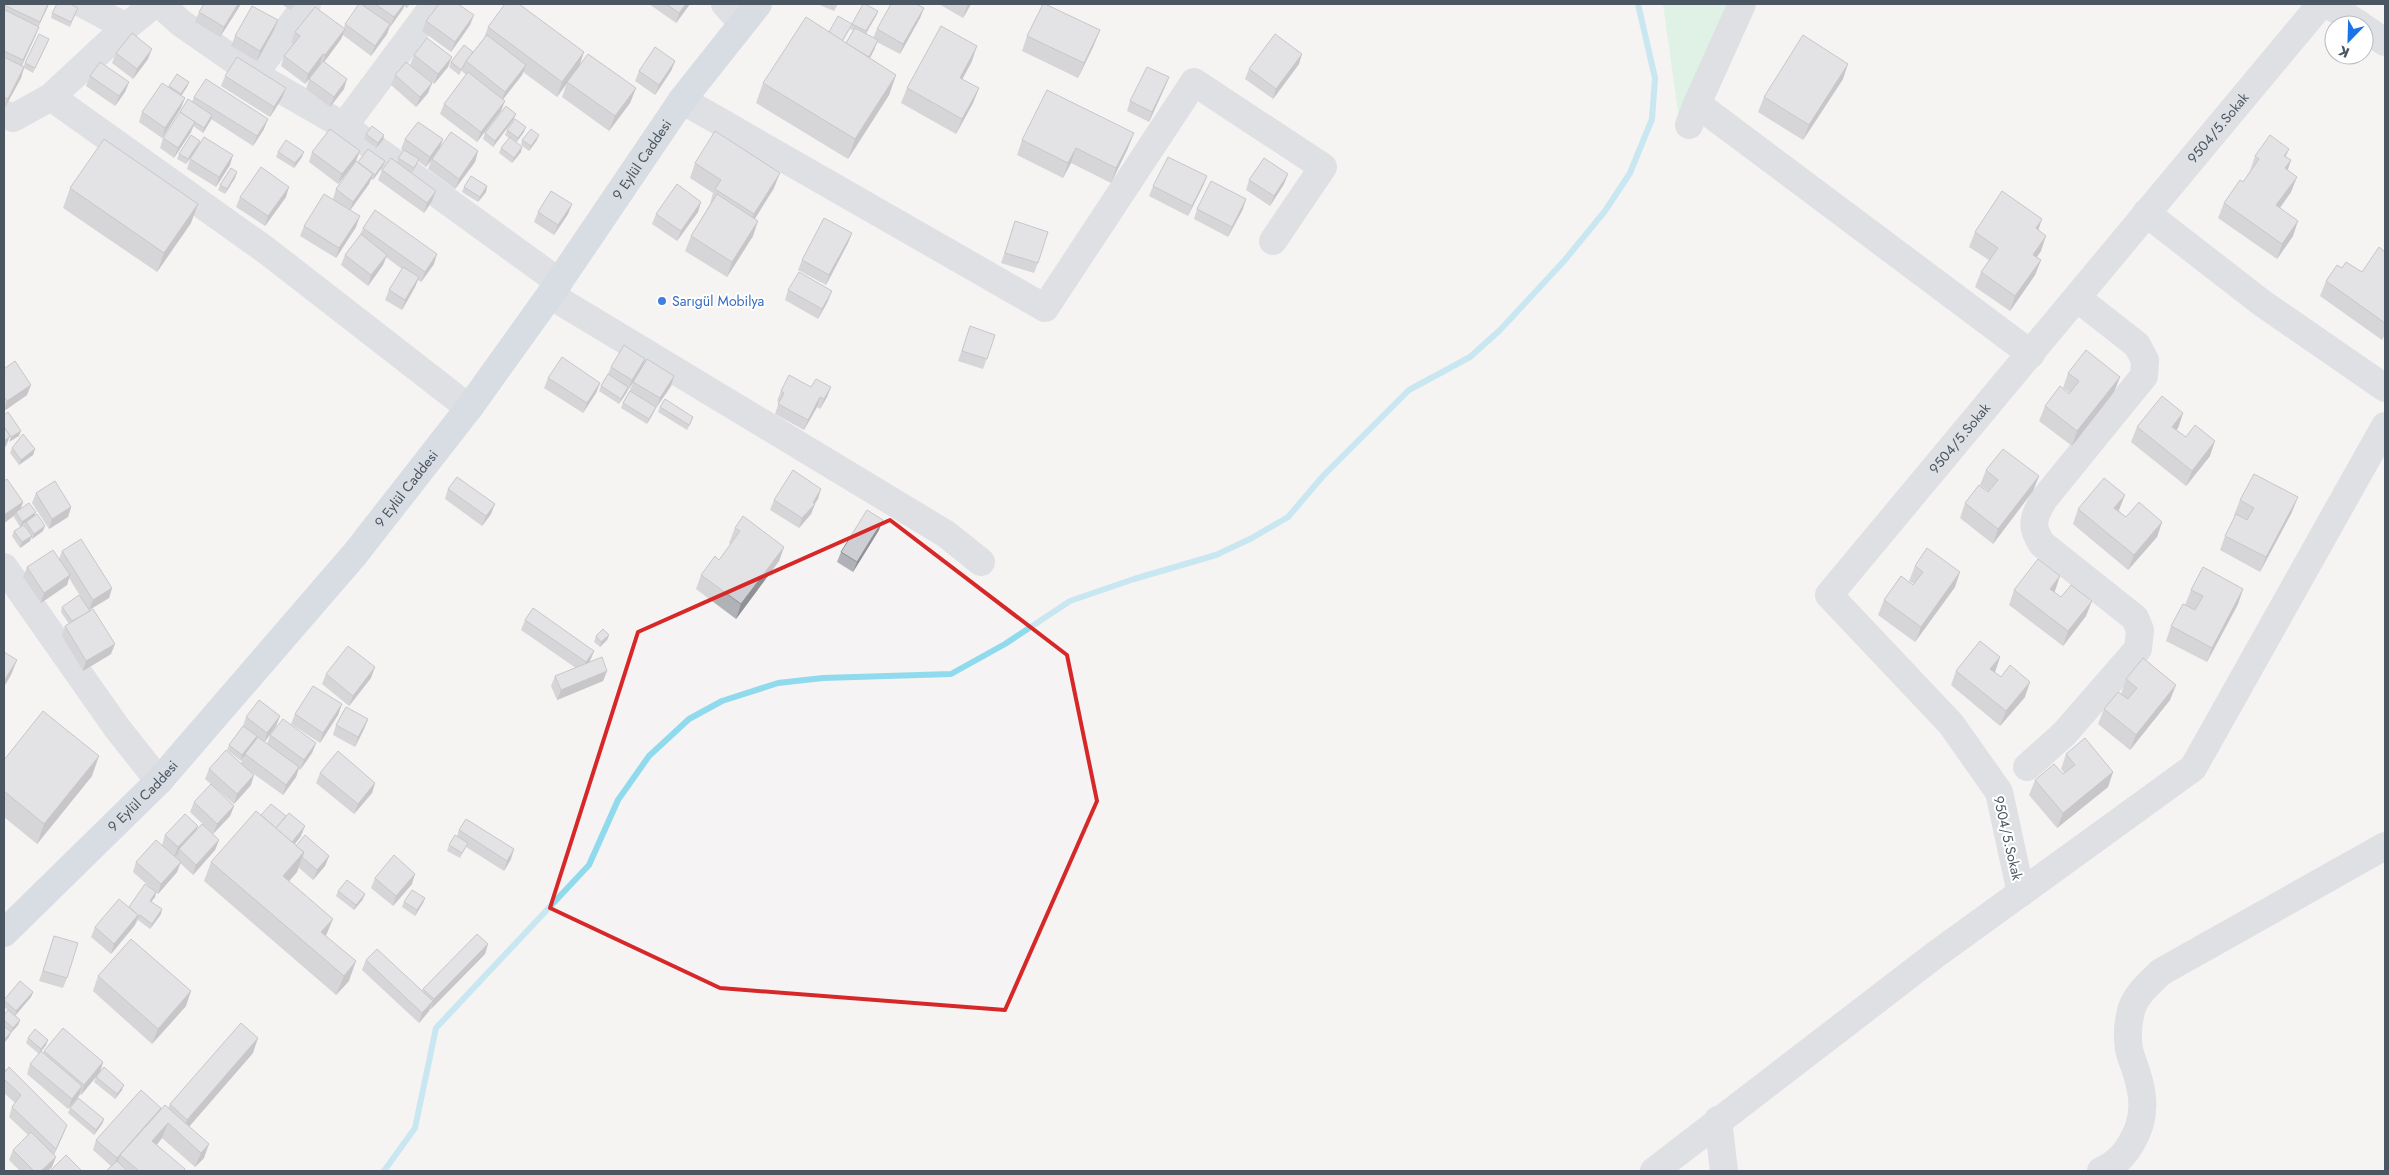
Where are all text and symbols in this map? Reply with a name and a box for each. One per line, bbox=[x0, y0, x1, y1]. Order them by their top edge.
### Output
north arrow bbox=[2324, 15, 2374, 65]
text: K bbox=[2335, 41, 2352, 63]
street label: 9504/5.Sokak bbox=[2183, 88, 2254, 167]
street label: 9 Eylül Caddesi bbox=[607, 115, 676, 204]
place label: Sarıgül Mobilya bbox=[672, 291, 764, 311]
marker: Sarıgül Mobilya bbox=[656, 295, 668, 307]
street label: 9504/5.Sokak bbox=[1924, 398, 1995, 478]
street label: 9 Eylül Caddesi bbox=[370, 446, 443, 531]
street label: 9 Eylül Caddesi bbox=[103, 756, 183, 836]
street label: 9504/5.Sokak bbox=[1989, 794, 2028, 883]

